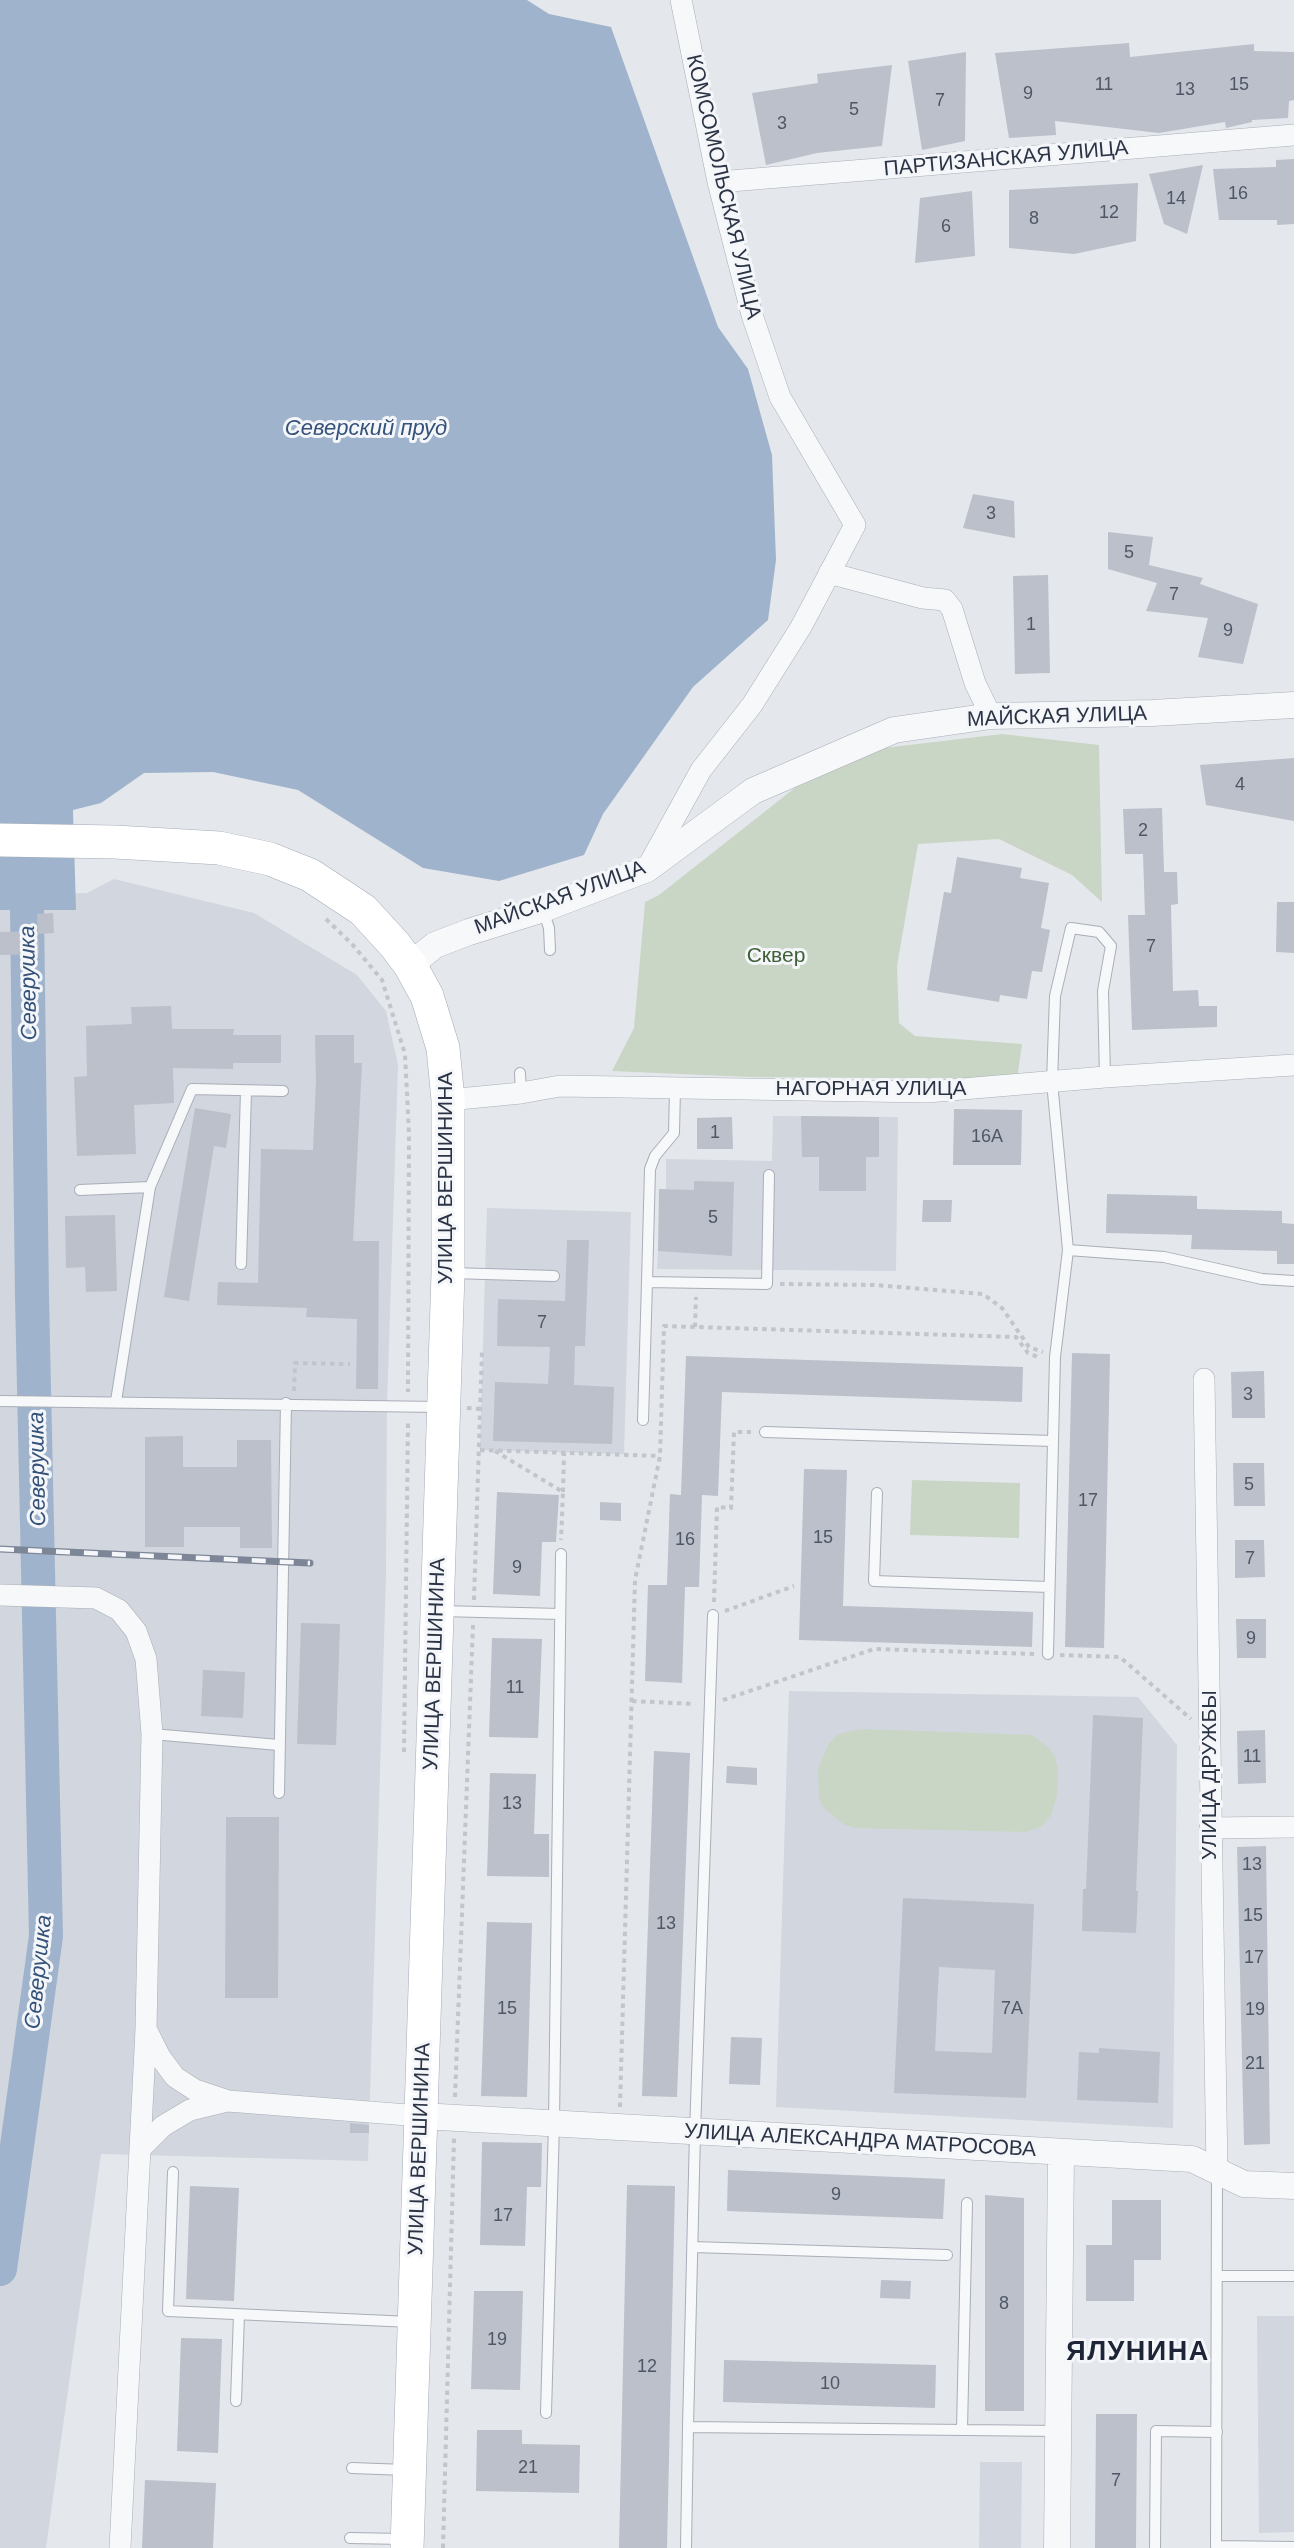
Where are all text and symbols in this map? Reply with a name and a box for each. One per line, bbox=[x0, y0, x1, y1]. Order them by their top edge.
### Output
street label: КОМСОМОЛЬСКАЯ УЛИЦА bbox=[680, 52, 766, 322]
house number: 11 bbox=[1095, 74, 1113, 96]
house number: 15 bbox=[1229, 74, 1249, 96]
house number: 13 bbox=[1175, 79, 1195, 101]
house number: 9 bbox=[1023, 83, 1033, 105]
house number: 7 bbox=[935, 90, 945, 112]
house number: 5 bbox=[849, 99, 859, 121]
house number: 3 bbox=[777, 113, 787, 135]
street label: ПАРТИЗАНСКАЯ УЛИЦА bbox=[883, 136, 1129, 182]
house number: 16 bbox=[1228, 183, 1248, 205]
house number: 14 bbox=[1166, 188, 1186, 210]
house number: 12 bbox=[1099, 202, 1119, 224]
house number: 8 bbox=[1029, 208, 1039, 230]
house number: 6 bbox=[941, 216, 951, 238]
water label: Северский пруд bbox=[285, 416, 447, 442]
house number: 3 bbox=[986, 503, 996, 525]
house number: 5 bbox=[1124, 542, 1134, 564]
house number: 7 bbox=[1169, 584, 1179, 606]
house number: 1 bbox=[1026, 614, 1036, 636]
house number: 9 bbox=[1223, 620, 1233, 642]
street label: МАЙСКАЯ УЛИЦА bbox=[967, 701, 1147, 733]
house number: 4 bbox=[1235, 774, 1245, 796]
house number: 2 bbox=[1138, 820, 1148, 842]
street label: МАЙСКАЯ УЛИЦА bbox=[471, 855, 649, 941]
water label: Северушка bbox=[15, 925, 43, 1041]
house number: 7 bbox=[1146, 936, 1156, 958]
park label: Сквер bbox=[747, 943, 805, 969]
street label: УЛИЦА ВЕРШИНИНА bbox=[433, 1072, 459, 1284]
street label: НАГОРНАЯ УЛИЦА bbox=[776, 1076, 966, 1102]
house number: 1 bbox=[710, 1122, 720, 1144]
house number: 16А bbox=[971, 1126, 1003, 1148]
house number: 5 bbox=[708, 1207, 718, 1229]
house number: 7 bbox=[537, 1312, 547, 1334]
house number: 3 bbox=[1243, 1384, 1253, 1406]
water label: Северушка bbox=[24, 1411, 52, 1527]
house number: 5 bbox=[1244, 1474, 1254, 1496]
house number: 17 bbox=[1078, 1490, 1098, 1512]
house number: 15 bbox=[813, 1527, 833, 1549]
house number: 16 bbox=[675, 1529, 695, 1551]
house number: 7 bbox=[1245, 1548, 1255, 1570]
street label: УЛИЦА ВЕРШИНИНА bbox=[419, 1557, 451, 1771]
house number: 9 bbox=[512, 1557, 522, 1579]
house number: 9 bbox=[1246, 1628, 1256, 1650]
house number: 11 bbox=[506, 1677, 524, 1699]
street label: УЛИЦА ДРУЖБЫ bbox=[1197, 1690, 1223, 1860]
house number: 11 bbox=[1243, 1746, 1261, 1768]
house number: 13 bbox=[502, 1793, 522, 1815]
house number: 13 bbox=[1242, 1854, 1262, 1876]
house number: 15 bbox=[1243, 1905, 1263, 1927]
house number: 13 bbox=[656, 1913, 676, 1935]
water label: Северушка bbox=[20, 1914, 58, 2030]
house number: 17 bbox=[1244, 1947, 1264, 1969]
house number: 15 bbox=[497, 1998, 517, 2020]
house number: 7А bbox=[1001, 1998, 1023, 2020]
house number: 19 bbox=[1245, 1999, 1265, 2021]
street label: УЛИЦА ВЕРШИНИНА bbox=[404, 2042, 436, 2256]
house number: 21 bbox=[1245, 2053, 1265, 2075]
street label: УЛИЦА АЛЕКСАНДРА МАТРОСОВА bbox=[683, 2119, 1037, 2163]
house number: 9 bbox=[831, 2184, 841, 2206]
house number: 17 bbox=[493, 2205, 513, 2227]
house number: 8 bbox=[999, 2293, 1009, 2315]
house number: 19 bbox=[487, 2329, 507, 2351]
district label: ЯЛУНИНА bbox=[1066, 2337, 1210, 2369]
house number: 12 bbox=[637, 2356, 657, 2378]
house number: 10 bbox=[820, 2373, 840, 2395]
house number: 21 bbox=[518, 2457, 538, 2479]
house number: 7 bbox=[1111, 2470, 1121, 2492]

